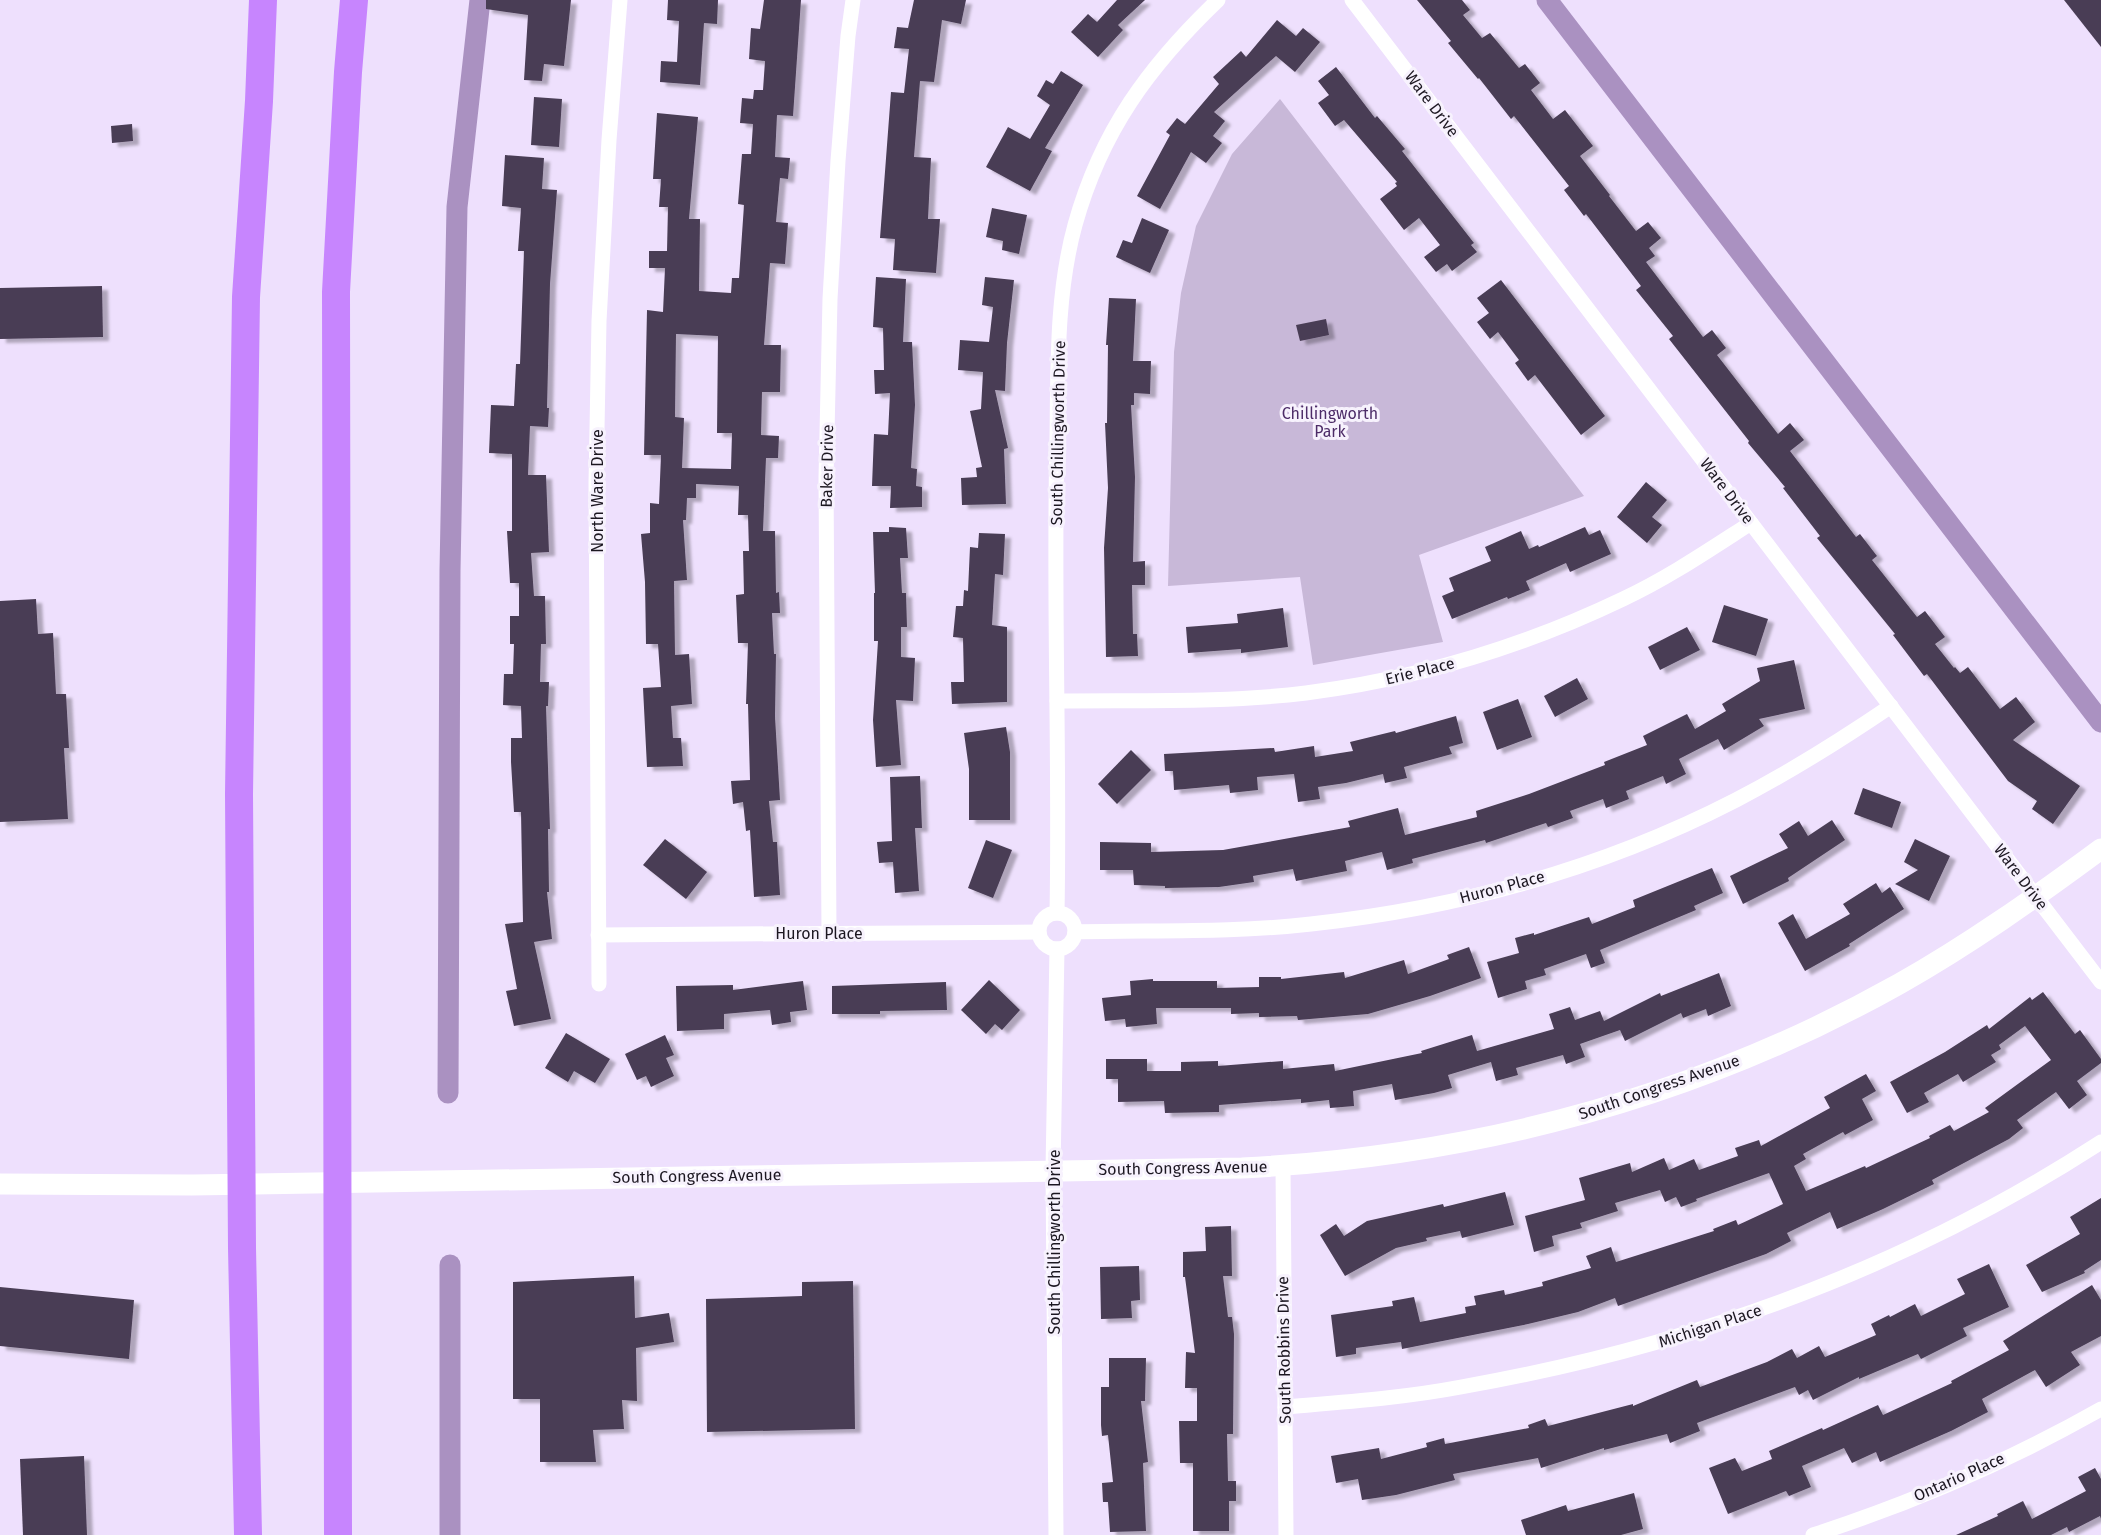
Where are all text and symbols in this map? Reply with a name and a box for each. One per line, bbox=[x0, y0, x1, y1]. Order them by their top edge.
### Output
street label: Ware Drive bbox=[1401, 67, 1463, 141]
street label: South Chillingworth Drive bbox=[1047, 340, 1069, 526]
park label: Chillingworth Park bbox=[1282, 404, 1378, 441]
street label: Baker Drive bbox=[817, 424, 837, 508]
street label: North Ware Drive bbox=[588, 429, 607, 553]
street label: Ware Drive bbox=[1696, 454, 1758, 528]
street label: Erie Place bbox=[1383, 653, 1457, 689]
street label: Ware Drive bbox=[1990, 840, 2052, 914]
street label: Huron Place bbox=[1457, 867, 1547, 907]
street label: Huron Place bbox=[775, 924, 863, 943]
street label: South Congress Avenue bbox=[1576, 1051, 1742, 1123]
street label: South Chillingworth Drive bbox=[1045, 1150, 1064, 1334]
street label: South Congress Avenue bbox=[1098, 1157, 1268, 1179]
street label: South Congress Avenue bbox=[612, 1165, 782, 1187]
street label: South Robbins Drive bbox=[1273, 1276, 1295, 1424]
street label: Michigan Place bbox=[1656, 1300, 1764, 1352]
street label: Ontario Place bbox=[1911, 1448, 2007, 1506]

